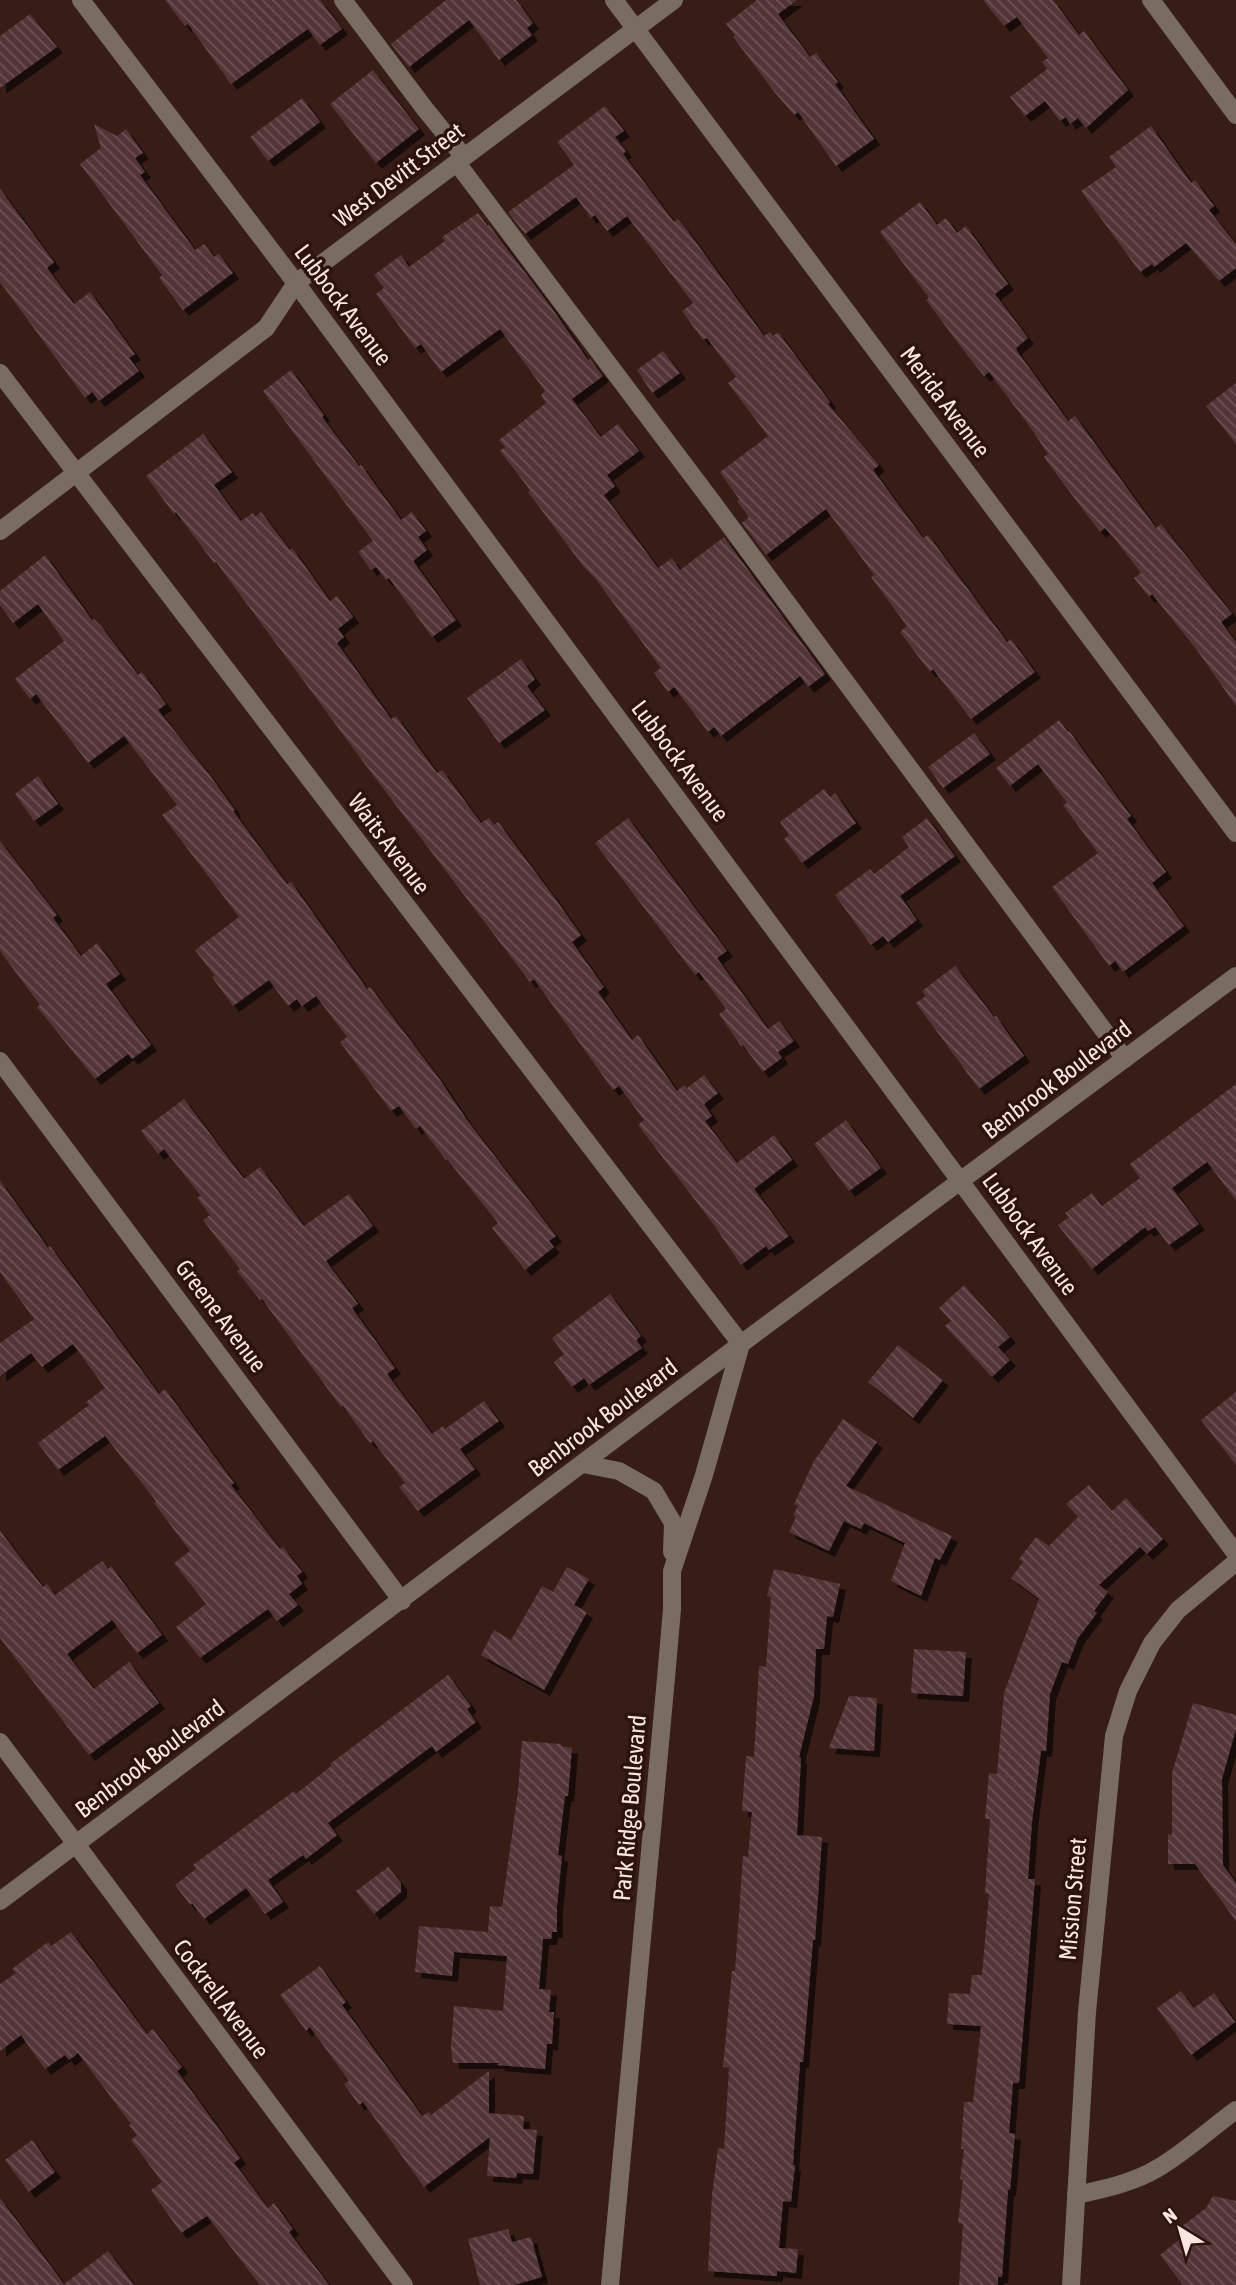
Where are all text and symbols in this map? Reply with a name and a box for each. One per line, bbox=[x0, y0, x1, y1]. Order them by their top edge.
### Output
street label: West Devitt Street bbox=[328, 117, 469, 232]
street label: Lubbock Avenue bbox=[289, 239, 398, 370]
street label: Merida Avenue bbox=[895, 341, 996, 462]
street label: Lubbock Avenue bbox=[626, 695, 735, 826]
street label: Waits Avenue bbox=[343, 788, 436, 899]
street label: Benbrook Boulevard bbox=[977, 1015, 1136, 1144]
street label: Lubbock Avenue bbox=[977, 1167, 1084, 1300]
street label: Greene Avenue bbox=[170, 1254, 272, 1377]
street label: Benbrook Boulevard bbox=[523, 1353, 682, 1482]
street label: Benbrook Boulevard bbox=[70, 1694, 229, 1823]
street label: Park Ridge Boulevard bbox=[608, 1714, 651, 1902]
street label: Mission Street bbox=[1054, 1836, 1091, 1961]
street label: Cockrell Avenue bbox=[168, 1934, 275, 2064]
north arrow bbox=[1145, 2194, 1215, 2264]
text: N bbox=[1159, 2203, 1181, 2228]

